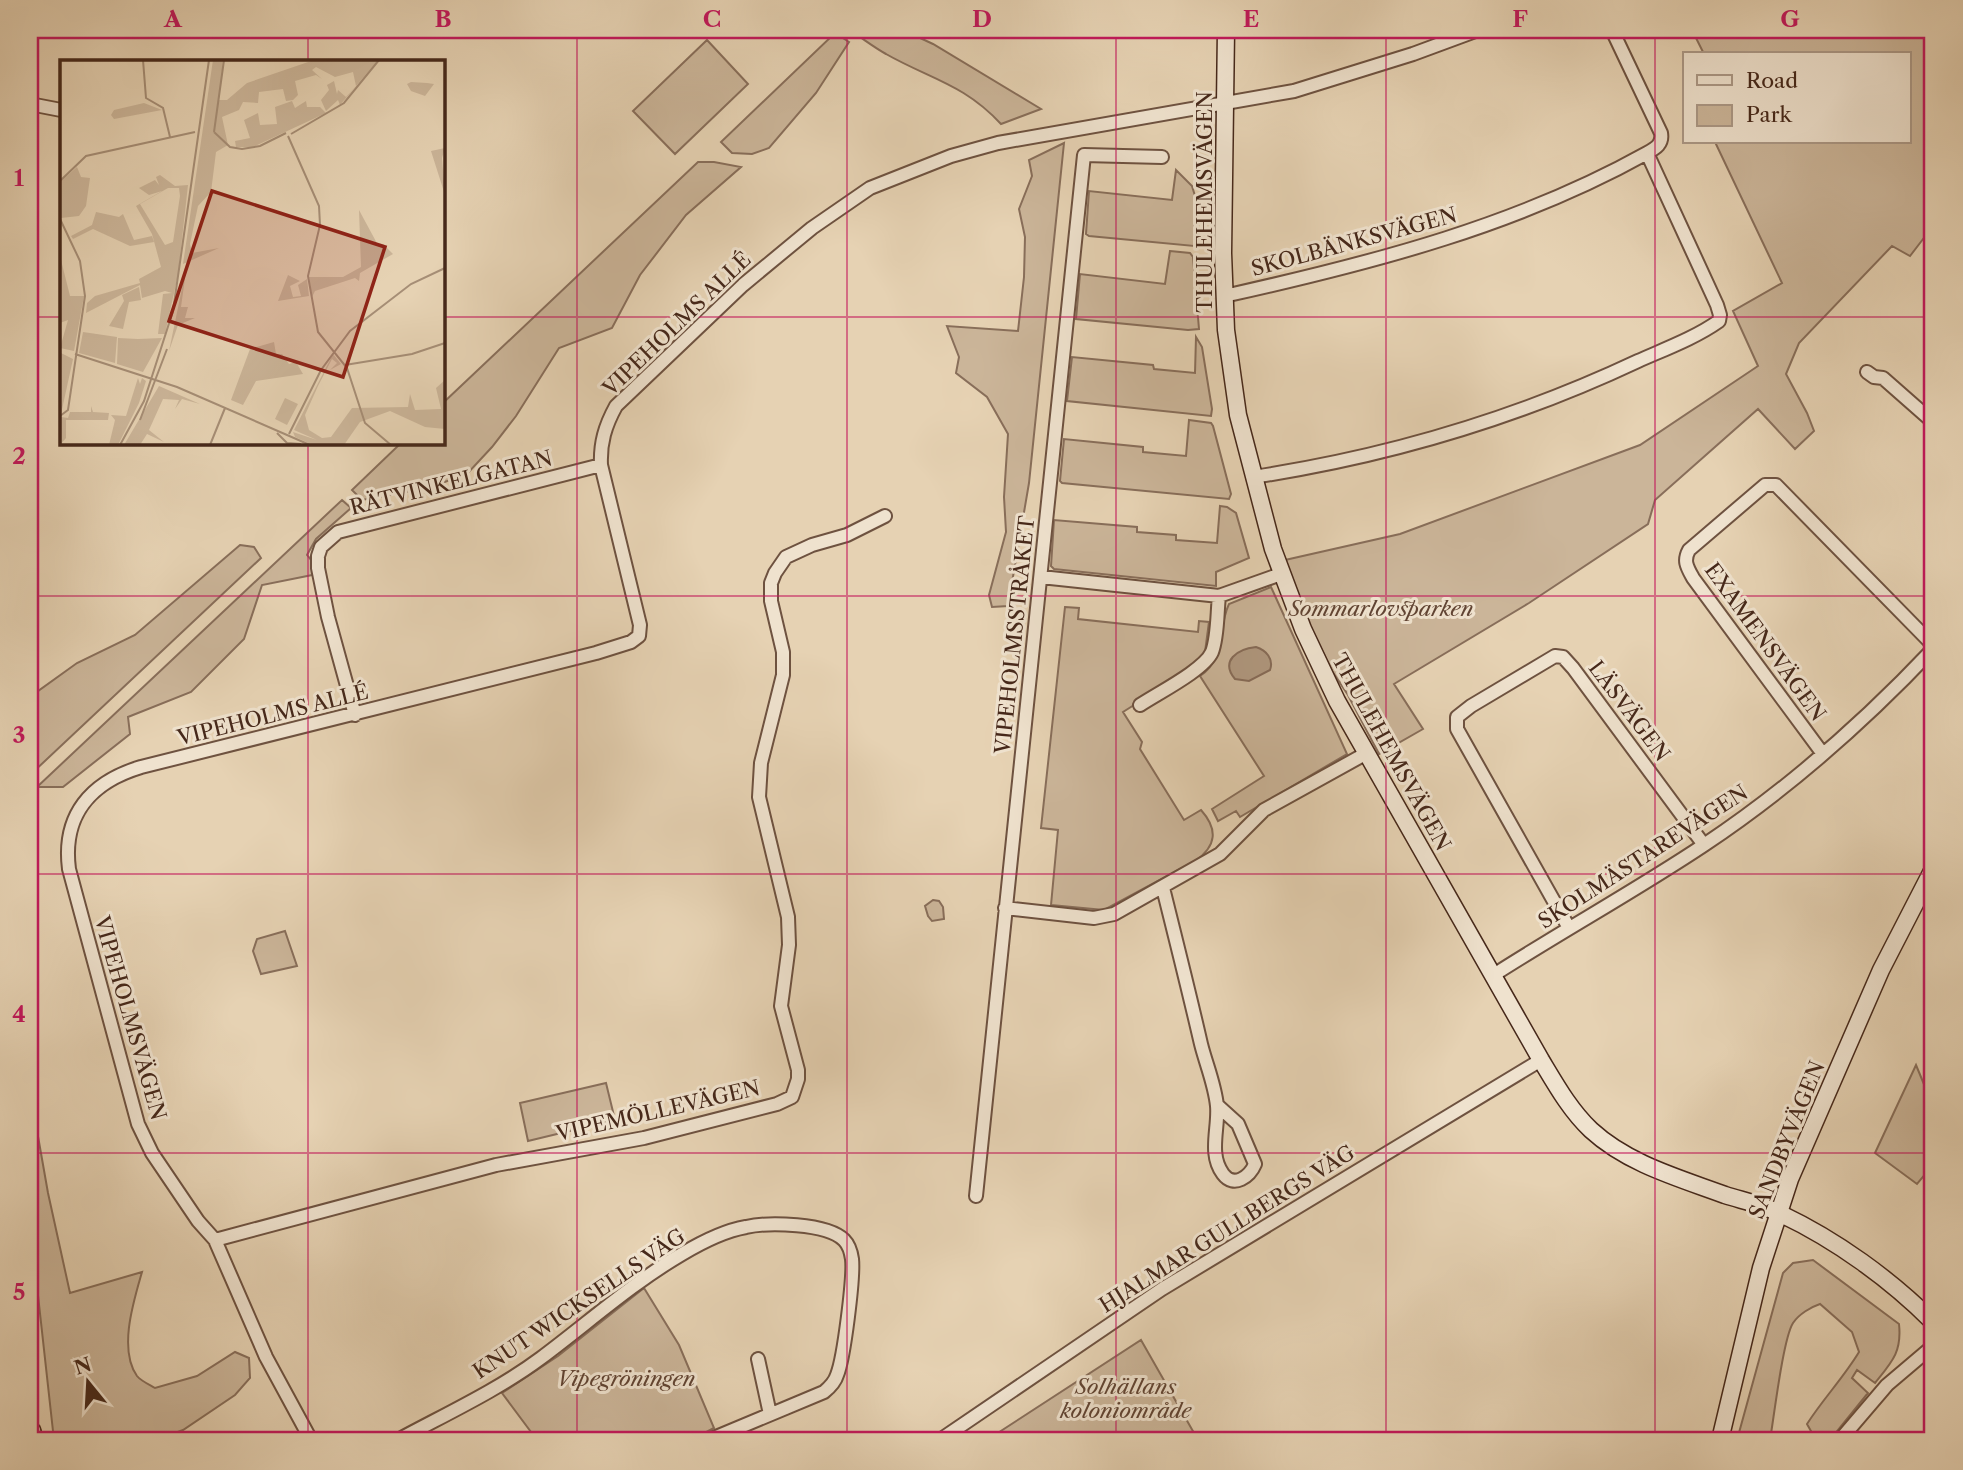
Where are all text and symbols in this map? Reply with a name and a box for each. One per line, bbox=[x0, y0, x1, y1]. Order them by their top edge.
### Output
text: A bbox=[163, 5, 183, 33]
text: B bbox=[434, 5, 452, 33]
text: C bbox=[703, 5, 721, 33]
text: D bbox=[972, 5, 992, 33]
text: E bbox=[1243, 5, 1259, 33]
text: F bbox=[1512, 5, 1528, 33]
text: G bbox=[1780, 5, 1800, 33]
legend bbox=[1683, 52, 1910, 144]
inset map bbox=[60, 60, 444, 444]
text: Road bbox=[1746, 68, 1798, 93]
street label: THULEHEMSVÄGEN bbox=[1192, 91, 1217, 313]
text: Park bbox=[1746, 102, 1792, 127]
text: 1 bbox=[14, 164, 25, 192]
street label: SKOLBÄNKSVÄGEN bbox=[1248, 202, 1459, 281]
street label: VIPEHOLMS ALLÉ bbox=[597, 247, 756, 401]
text: 2 bbox=[12, 442, 26, 470]
street label: RÄTVINKELGATAN bbox=[347, 445, 555, 520]
street label: VIPEHOLMSSTRÅKET bbox=[989, 514, 1039, 756]
street label: EXAMENSVÄGEN bbox=[1700, 558, 1831, 726]
park label: Sommarlovsparken bbox=[1287, 596, 1473, 621]
street label: THULEHEMSVÄGEN bbox=[1327, 649, 1456, 855]
street label: LÄSVÄGEN bbox=[1584, 656, 1675, 766]
street label: VIPEHOLMS ALLÉ bbox=[174, 679, 371, 751]
text: 3 bbox=[13, 721, 26, 749]
street label: SKOLMÄSTAREVÄGEN bbox=[1533, 779, 1752, 934]
street label: VIPEHOLMSVÄGEN bbox=[89, 912, 172, 1123]
text: 4 bbox=[12, 1000, 26, 1028]
street label: SANDBYVÄGEN bbox=[1743, 1057, 1830, 1222]
street label: VIPEMÖLLEVÄGEN bbox=[552, 1075, 762, 1146]
street label: HJALMAR GULLBERGS VÄG bbox=[1095, 1139, 1359, 1318]
street label: KNUT WICKSELLS VÄG bbox=[468, 1223, 690, 1384]
text: 5 bbox=[13, 1278, 25, 1306]
north arrow bbox=[52, 1348, 122, 1418]
text: N bbox=[71, 1353, 94, 1380]
park label: Vipegröningen bbox=[557, 1366, 695, 1391]
park label: Solhällans koloniområde bbox=[1060, 1374, 1192, 1423]

